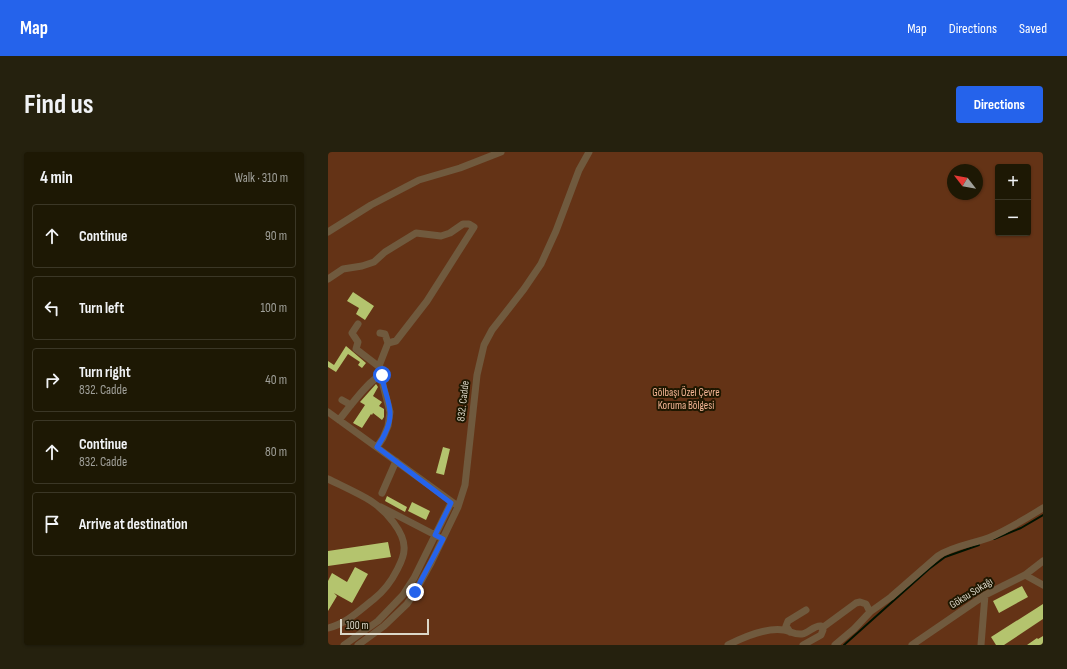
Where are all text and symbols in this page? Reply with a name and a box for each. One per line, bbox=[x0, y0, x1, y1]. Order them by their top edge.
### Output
text: Map bbox=[20, 17, 48, 40]
text: Map bbox=[907, 20, 927, 37]
text: Directions bbox=[949, 20, 997, 37]
text: Saved bbox=[1019, 20, 1047, 37]
button: Directions bbox=[956, 86, 1043, 123]
text: Find us bbox=[24, 88, 93, 121]
north arrow bbox=[947, 164, 983, 200]
map controls bbox=[995, 164, 1031, 236]
button: + bbox=[995, 164, 1031, 200]
text: 4 min bbox=[40, 168, 73, 188]
text: Walk · 310 m bbox=[235, 170, 288, 186]
button: − bbox=[995, 200, 1031, 236]
icon: ahead bbox=[41, 225, 63, 247]
text: Continue bbox=[79, 227, 128, 246]
text: 90 m bbox=[265, 228, 287, 244]
icon: left bbox=[41, 297, 63, 319]
text: Turn left bbox=[79, 299, 124, 318]
text: 100 m bbox=[260, 300, 287, 316]
text: Turn right bbox=[79, 363, 131, 382]
route start bbox=[373, 366, 391, 384]
icon: right bbox=[41, 369, 63, 391]
text: 40 m bbox=[265, 372, 287, 388]
street label: 832. Cadde bbox=[454, 380, 472, 422]
text: 832. Cadde bbox=[79, 382, 127, 398]
park label: Gölbaşı Özel Çevre Koruma Bölgesi bbox=[652, 386, 720, 412]
text: Continue bbox=[79, 435, 128, 454]
icon: ahead bbox=[41, 441, 63, 463]
text: 80 m bbox=[265, 444, 287, 460]
text: 832. Cadde bbox=[79, 454, 127, 470]
icon: arrive bbox=[41, 513, 63, 535]
text: Arrive at destination bbox=[79, 515, 188, 534]
street label: Göksu Sokağı bbox=[947, 575, 995, 611]
route end bbox=[406, 583, 424, 601]
scale bar bbox=[340, 617, 429, 636]
text: 100 m bbox=[346, 619, 368, 632]

